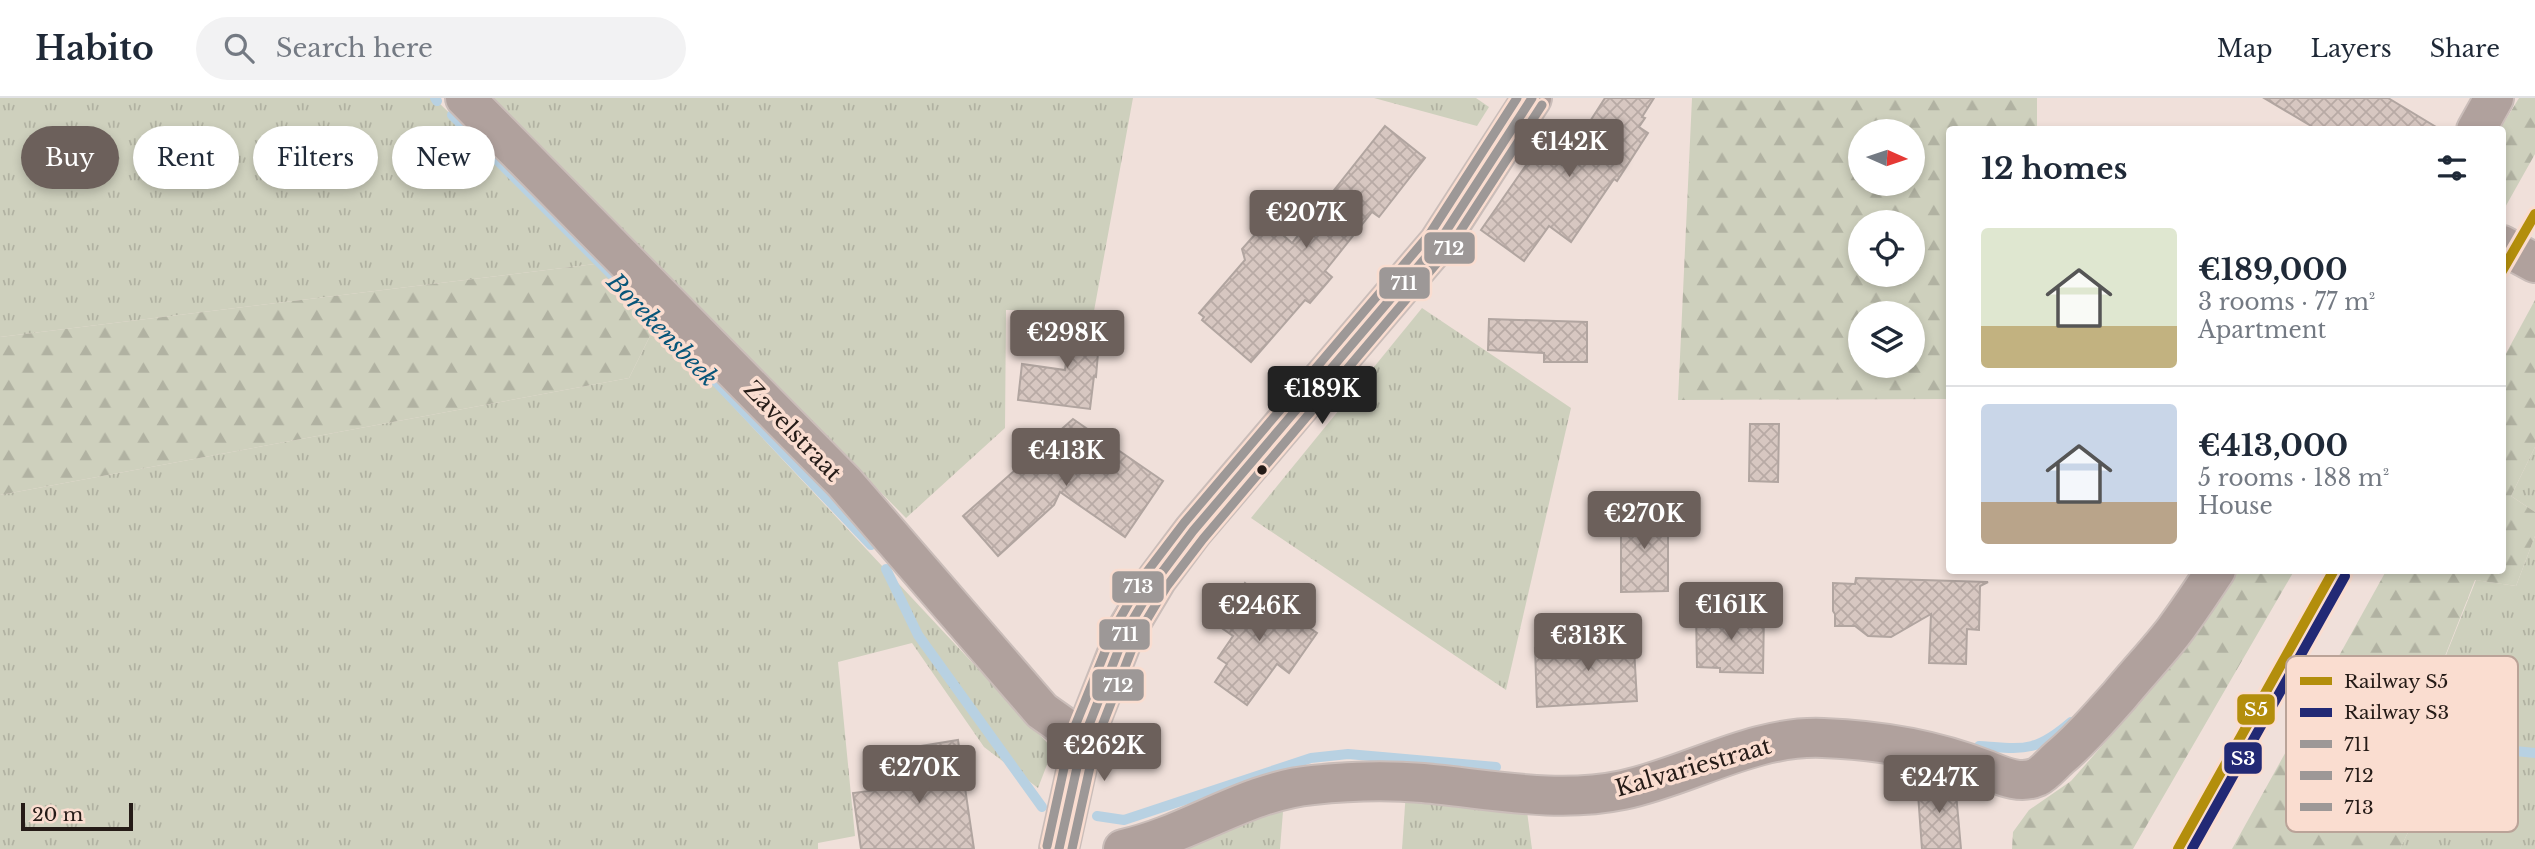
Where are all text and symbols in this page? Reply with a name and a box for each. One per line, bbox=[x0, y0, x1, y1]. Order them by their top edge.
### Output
search box bbox=[196, 17, 686, 80]
text: Habito bbox=[35, 28, 154, 69]
icon: search bbox=[220, 29, 258, 67]
text: Search here bbox=[276, 32, 433, 64]
text: Map bbox=[2217, 34, 2273, 63]
text: Layers bbox=[2311, 34, 2392, 63]
text: Share bbox=[2430, 34, 2500, 63]
north arrow bbox=[1848, 119, 1925, 196]
map controls bbox=[1848, 119, 1925, 378]
pin: €142K bbox=[1520, 120, 1618, 179]
chip: Buy bbox=[21, 126, 119, 189]
chip: Rent bbox=[133, 126, 239, 189]
chip: Filters bbox=[253, 126, 378, 189]
chip: New bbox=[392, 126, 495, 189]
text: €142K bbox=[1531, 128, 1607, 156]
icon: filters bbox=[2433, 149, 2471, 187]
text: 12 homes bbox=[1981, 150, 2128, 187]
pin: €207K bbox=[1257, 190, 1355, 250]
text: €207K bbox=[1266, 199, 1346, 227]
button: locate bbox=[1848, 210, 1925, 287]
line badge: 712 bbox=[1423, 231, 1476, 265]
text: 712 bbox=[1434, 237, 1464, 260]
text: €189,000 bbox=[2198, 251, 2348, 288]
icon: home bbox=[2037, 256, 2121, 340]
water label: Borekensbeek bbox=[600, 266, 724, 392]
line badge: 711 bbox=[1378, 266, 1431, 300]
text: 711 bbox=[1391, 272, 1417, 295]
text: 3 rooms · 77 m² bbox=[2198, 288, 2375, 316]
button: layers bbox=[1848, 301, 1925, 378]
pin: €298K bbox=[1018, 310, 1116, 370]
text: Apartment bbox=[2198, 316, 2326, 344]
text: €298K bbox=[1026, 319, 1108, 347]
pin: €189K bbox=[1273, 366, 1371, 426]
street label: Zavelstraat bbox=[738, 375, 848, 487]
text: €189K bbox=[1284, 375, 1360, 403]
text: €413,000 bbox=[2198, 427, 2348, 464]
pin: €413K bbox=[1017, 428, 1115, 488]
icon: home bbox=[2037, 432, 2121, 516]
text: €413K bbox=[1028, 437, 1104, 465]
unlabelled marker bbox=[1255, 463, 1269, 477]
text: 5 rooms · 188 m² bbox=[2198, 464, 2389, 492]
pin: €270K bbox=[1595, 491, 1693, 551]
text: House bbox=[2198, 492, 2273, 520]
text: €270K bbox=[1604, 500, 1684, 528]
line badge: 713 bbox=[1111, 570, 1165, 604]
text: 713 bbox=[1123, 575, 1153, 598]
pin: €161K bbox=[1682, 582, 1780, 642]
pin: €246K bbox=[1210, 584, 1308, 643]
text: €161K bbox=[1695, 591, 1767, 619]
text: €246K bbox=[1218, 592, 1300, 620]
pin: €313K bbox=[1539, 614, 1637, 673]
line badge: 711 bbox=[1098, 618, 1151, 651]
text: €313K bbox=[1550, 622, 1626, 650]
text: 711 bbox=[1112, 623, 1138, 646]
legend bbox=[2286, 656, 2518, 832]
line badge: 712 bbox=[1091, 668, 1145, 702]
text: Railway S5 bbox=[2344, 670, 2448, 693]
text: 712 bbox=[1103, 674, 1133, 697]
line badge: S5 bbox=[2236, 693, 2276, 726]
text: S5 bbox=[2244, 698, 2268, 721]
text: Railway S3 bbox=[2344, 701, 2449, 724]
pin: €262K bbox=[1055, 724, 1153, 783]
street label: Kalvariestraat bbox=[1612, 731, 1774, 803]
text: €262K bbox=[1063, 732, 1145, 760]
text: 711 bbox=[2344, 733, 2371, 756]
line badge: S3 bbox=[2223, 741, 2263, 775]
pin: €270K bbox=[870, 746, 968, 805]
text: S3 bbox=[2231, 747, 2255, 770]
text: €270K bbox=[879, 754, 959, 782]
pin: €247K bbox=[1890, 756, 1988, 815]
text: €247K bbox=[1900, 764, 1978, 792]
text: 712 bbox=[2344, 764, 2374, 787]
text: 713 bbox=[2344, 796, 2374, 819]
scale bar bbox=[21, 800, 133, 832]
text: 20 m bbox=[32, 803, 83, 826]

